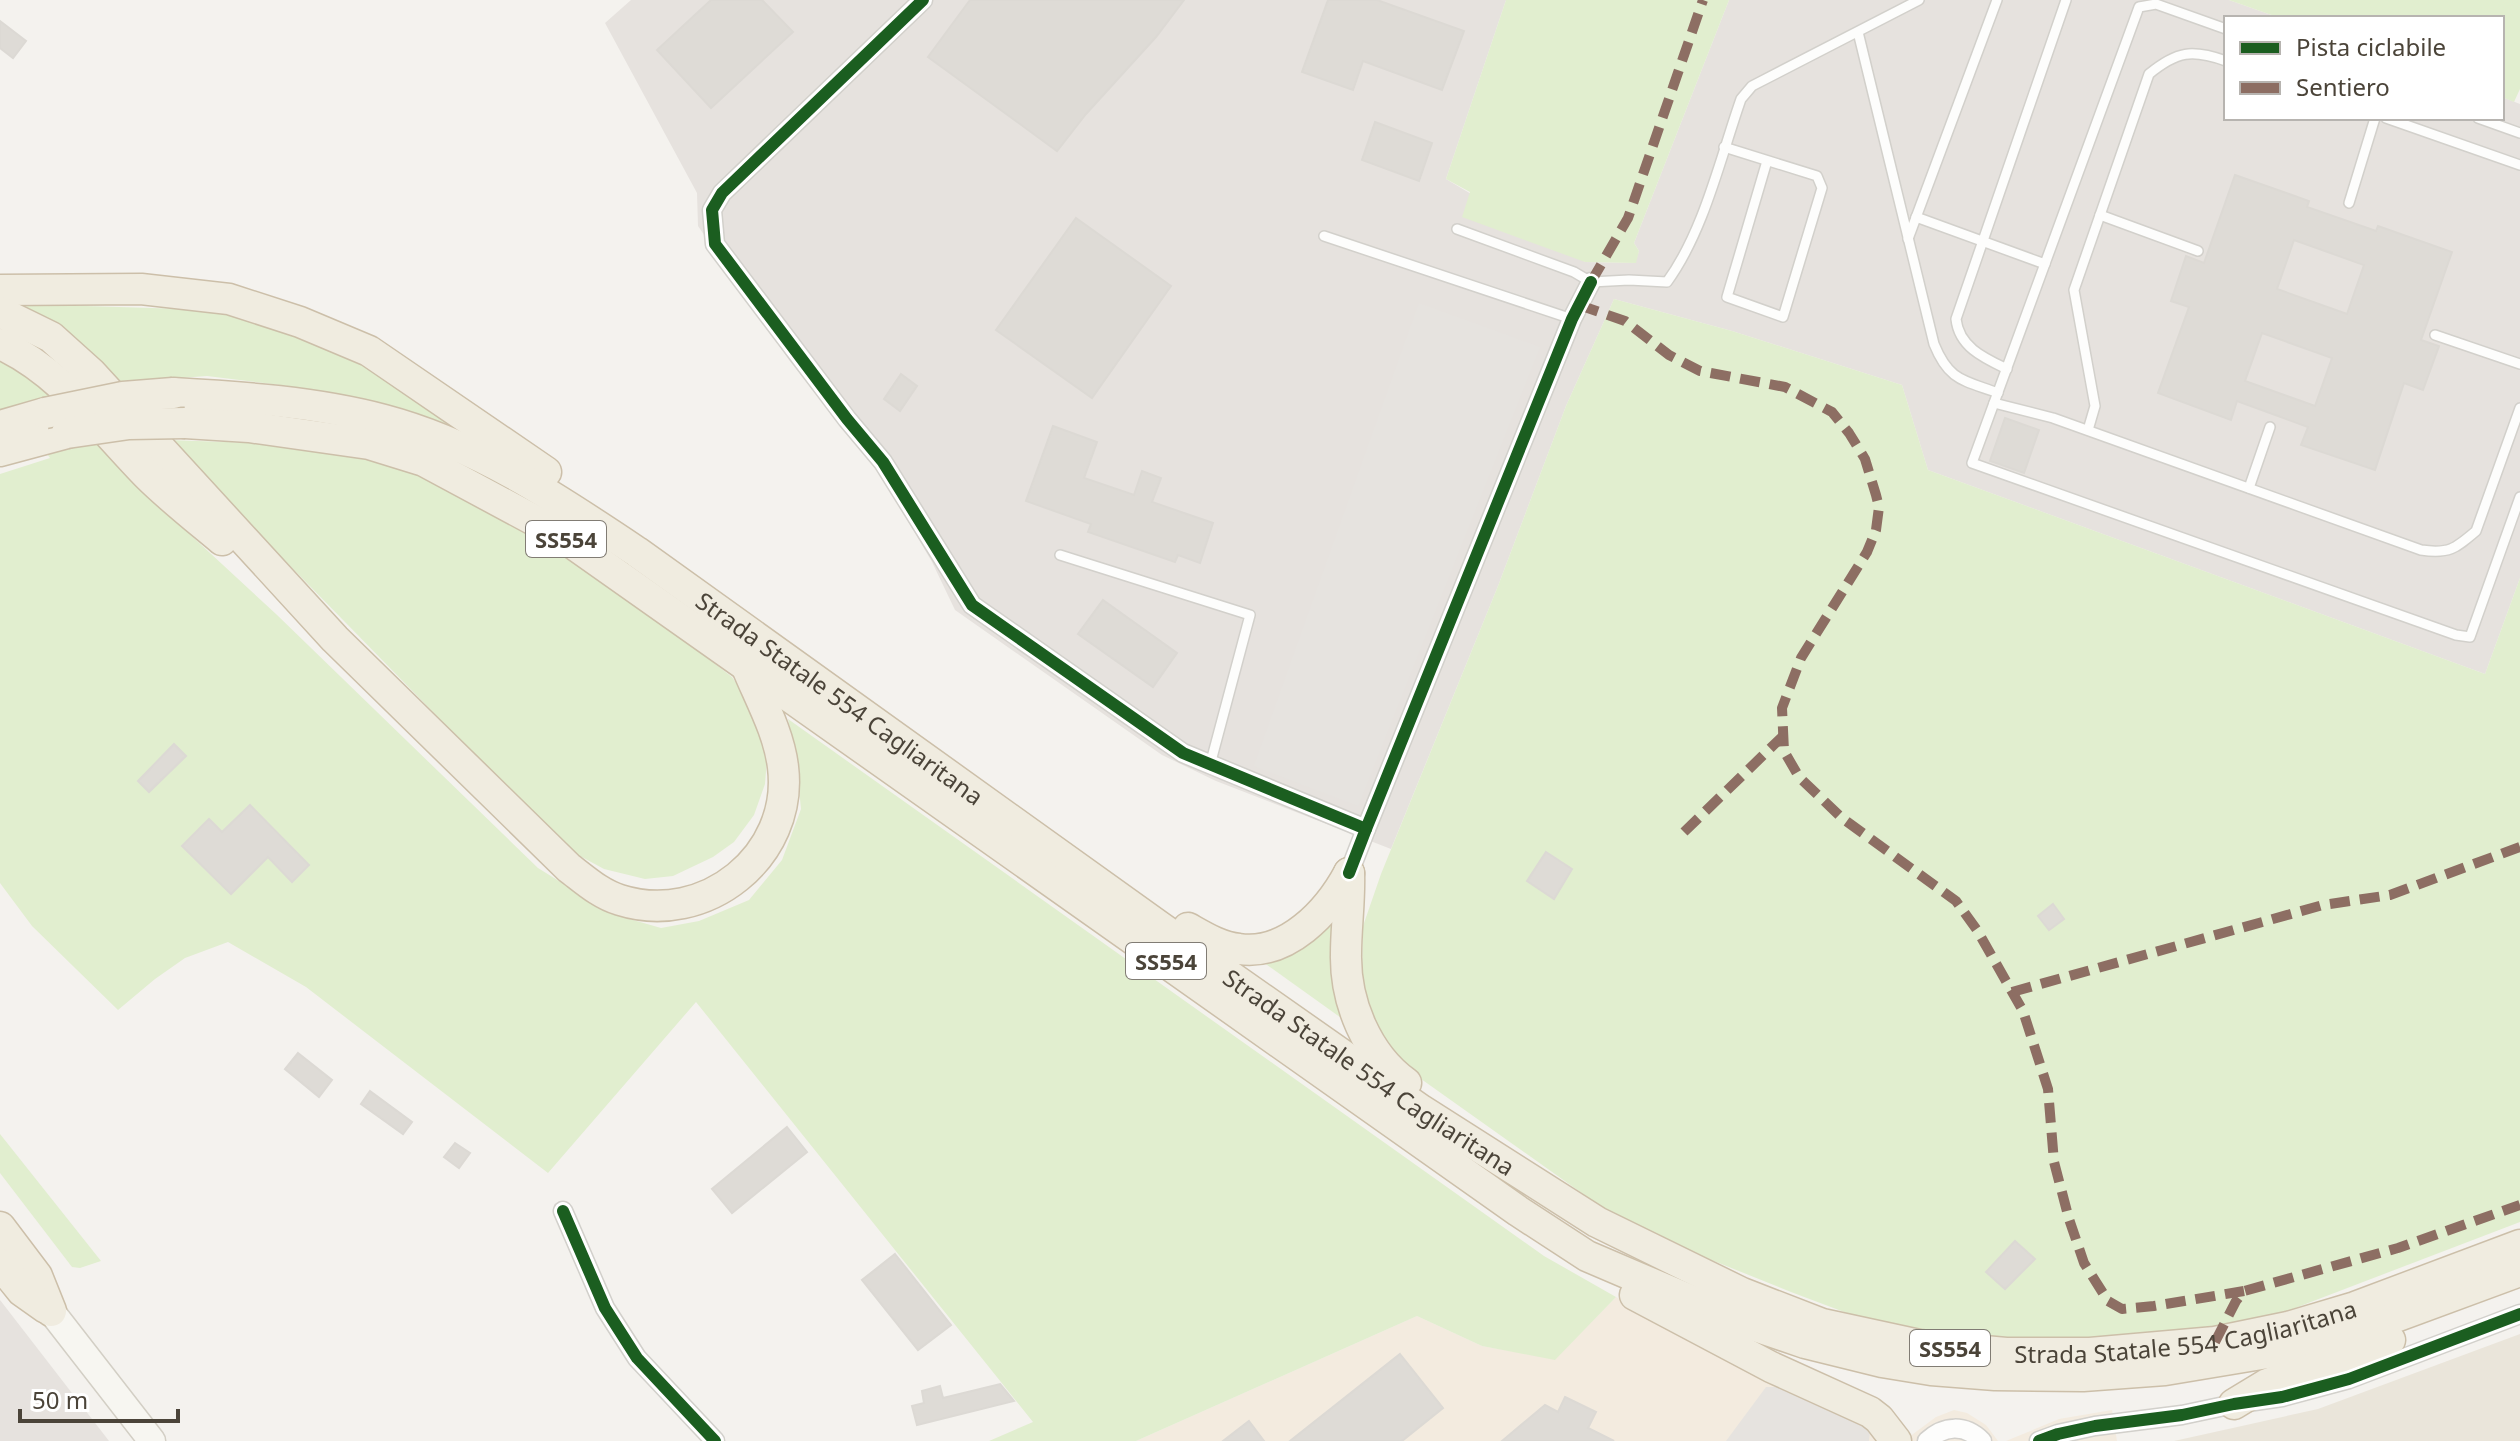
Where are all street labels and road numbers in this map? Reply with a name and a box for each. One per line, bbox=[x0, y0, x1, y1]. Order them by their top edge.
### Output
road number: SS554 bbox=[526, 521, 606, 557]
street label: Strada Statale 554 Cagliaritana bbox=[690, 584, 991, 812]
road number: SS554 bbox=[1126, 943, 1206, 979]
street label: Strada Statale 554 Cagliaritana bbox=[1217, 960, 1522, 1182]
street label: Strada Statale 554 Cagliaritana bbox=[2014, 1291, 2360, 1370]
road number: SS554 bbox=[1910, 1330, 1990, 1366]

